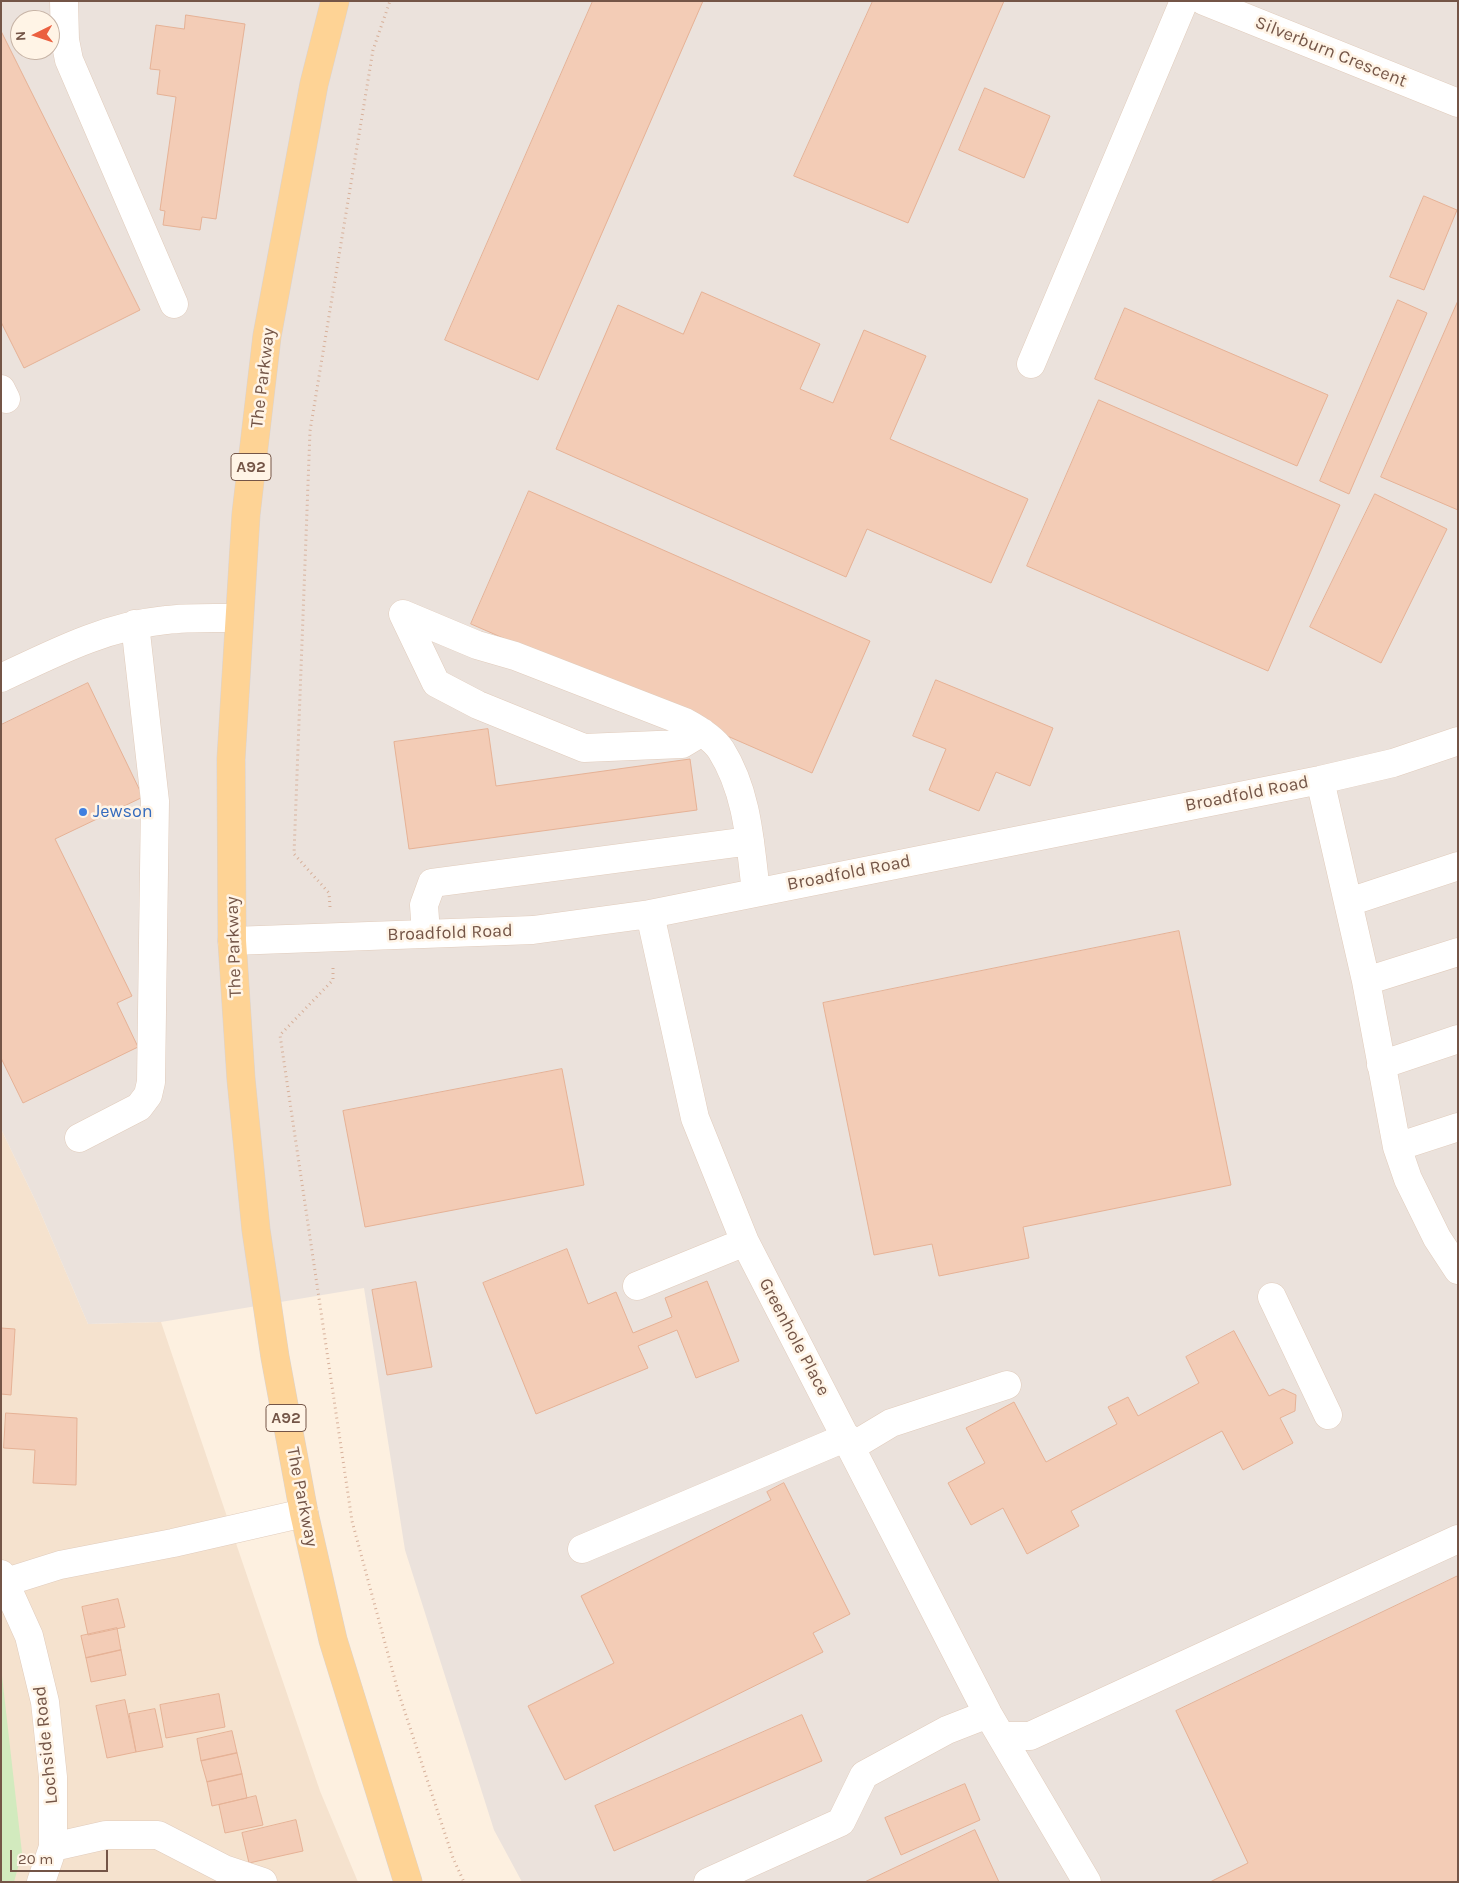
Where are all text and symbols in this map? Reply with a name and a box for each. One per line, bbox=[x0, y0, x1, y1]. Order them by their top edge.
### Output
north arrow bbox=[10, 10, 60, 60]
street label: Silverburn Crescent bbox=[1252, 12, 1410, 92]
text: N bbox=[12, 30, 29, 42]
street label: The Parkway bbox=[246, 326, 280, 430]
road number: A92 bbox=[231, 454, 271, 481]
street label: Broadfold Road bbox=[1183, 771, 1311, 817]
place label: Jewson bbox=[93, 801, 153, 823]
marker: Jewson bbox=[77, 806, 89, 818]
street label: Broadfold Road bbox=[785, 850, 913, 896]
street label: The Parkway bbox=[221, 896, 247, 998]
street label: Broadfold Road bbox=[387, 920, 513, 946]
street label: Greenhole Place bbox=[754, 1274, 834, 1400]
road number: A92 bbox=[266, 1405, 306, 1432]
street label: The Parkway bbox=[282, 1445, 322, 1549]
street label: Lochside Road bbox=[29, 1685, 63, 1805]
scale bar bbox=[12, 1840, 110, 1872]
text: 20 m bbox=[18, 1850, 53, 1868]

